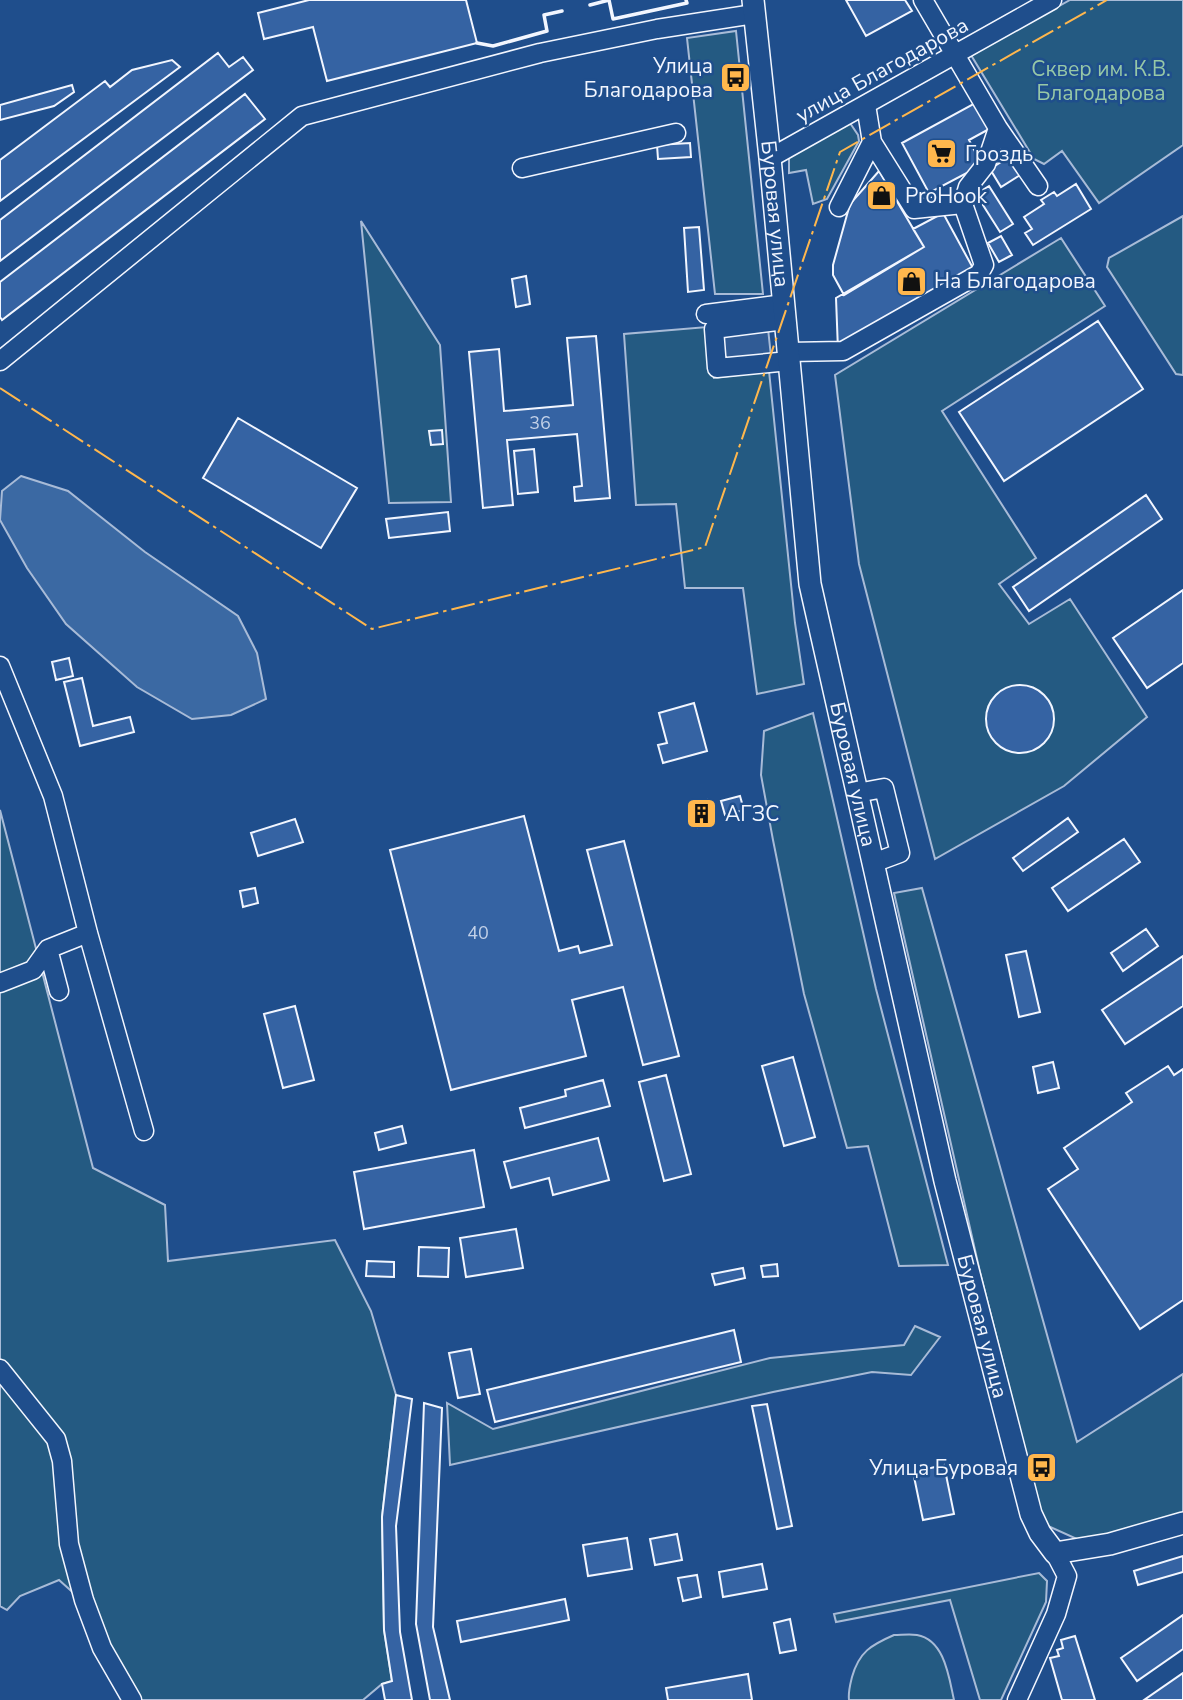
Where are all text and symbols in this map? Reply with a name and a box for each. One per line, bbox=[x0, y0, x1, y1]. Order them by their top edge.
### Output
street label: улица Благодарова bbox=[791, 11, 973, 129]
place label: Улица Благодарова bbox=[584, 52, 713, 104]
park label: Сквер им. К.В. Благодарова bbox=[1031, 55, 1171, 107]
bus stop icon: Улица Благодарова bbox=[719, 61, 753, 95]
supermarket icon: Гроздь bbox=[925, 137, 959, 171]
street label: Буровая улица bbox=[754, 139, 796, 289]
place label: Гроздь bbox=[965, 140, 1033, 168]
shop icon: ProHook bbox=[865, 179, 899, 213]
place label: ProHook bbox=[905, 182, 987, 210]
shop icon: На Благодарова bbox=[894, 264, 928, 298]
place label: На Благодарова bbox=[934, 267, 1096, 295]
house number: 36 bbox=[529, 411, 551, 435]
street label: Буровая улица bbox=[823, 699, 883, 849]
building icon: АГЗС bbox=[685, 797, 719, 831]
place label: АГЗС bbox=[725, 800, 779, 828]
house number: 40 bbox=[467, 921, 489, 945]
street label: Буровая улица bbox=[951, 1252, 1015, 1401]
bus stop icon: Улица Буровая bbox=[1024, 1451, 1058, 1485]
place label: Улица Буровая bbox=[868, 1454, 1018, 1482]

